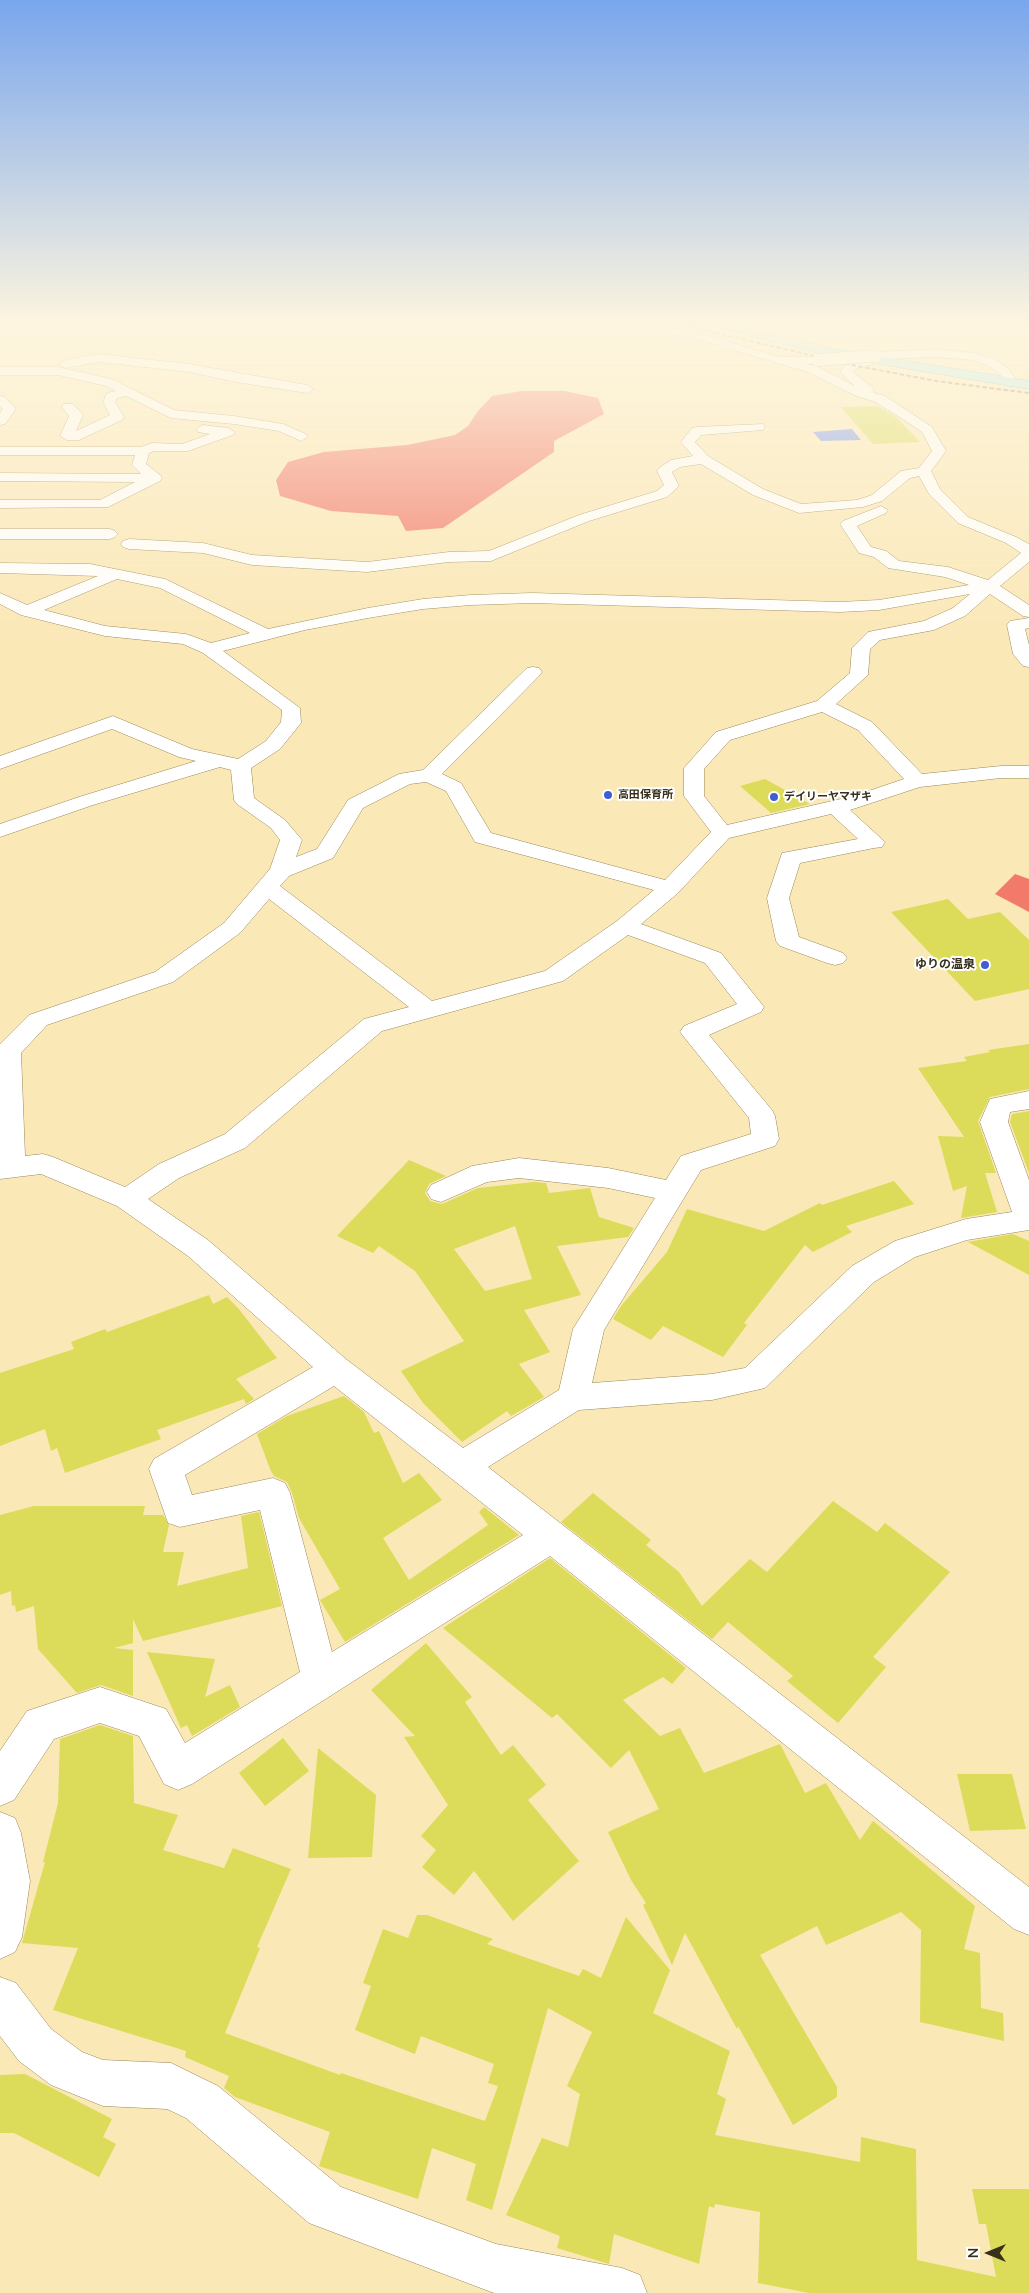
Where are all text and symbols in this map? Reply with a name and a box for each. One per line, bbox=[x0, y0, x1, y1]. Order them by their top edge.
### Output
place label: 高田保育所 bbox=[618, 788, 673, 802]
marker: 高田保育所 bbox=[602, 789, 614, 801]
place label: デイリーヤマザキ bbox=[784, 790, 872, 804]
marker: デイリーヤマザキ bbox=[768, 791, 780, 803]
place label: ゆりの温泉 bbox=[915, 958, 975, 972]
marker: ゆりの温泉 bbox=[979, 959, 991, 971]
north arrow bbox=[964, 2228, 1014, 2278]
text: N bbox=[964, 2248, 983, 2258]

